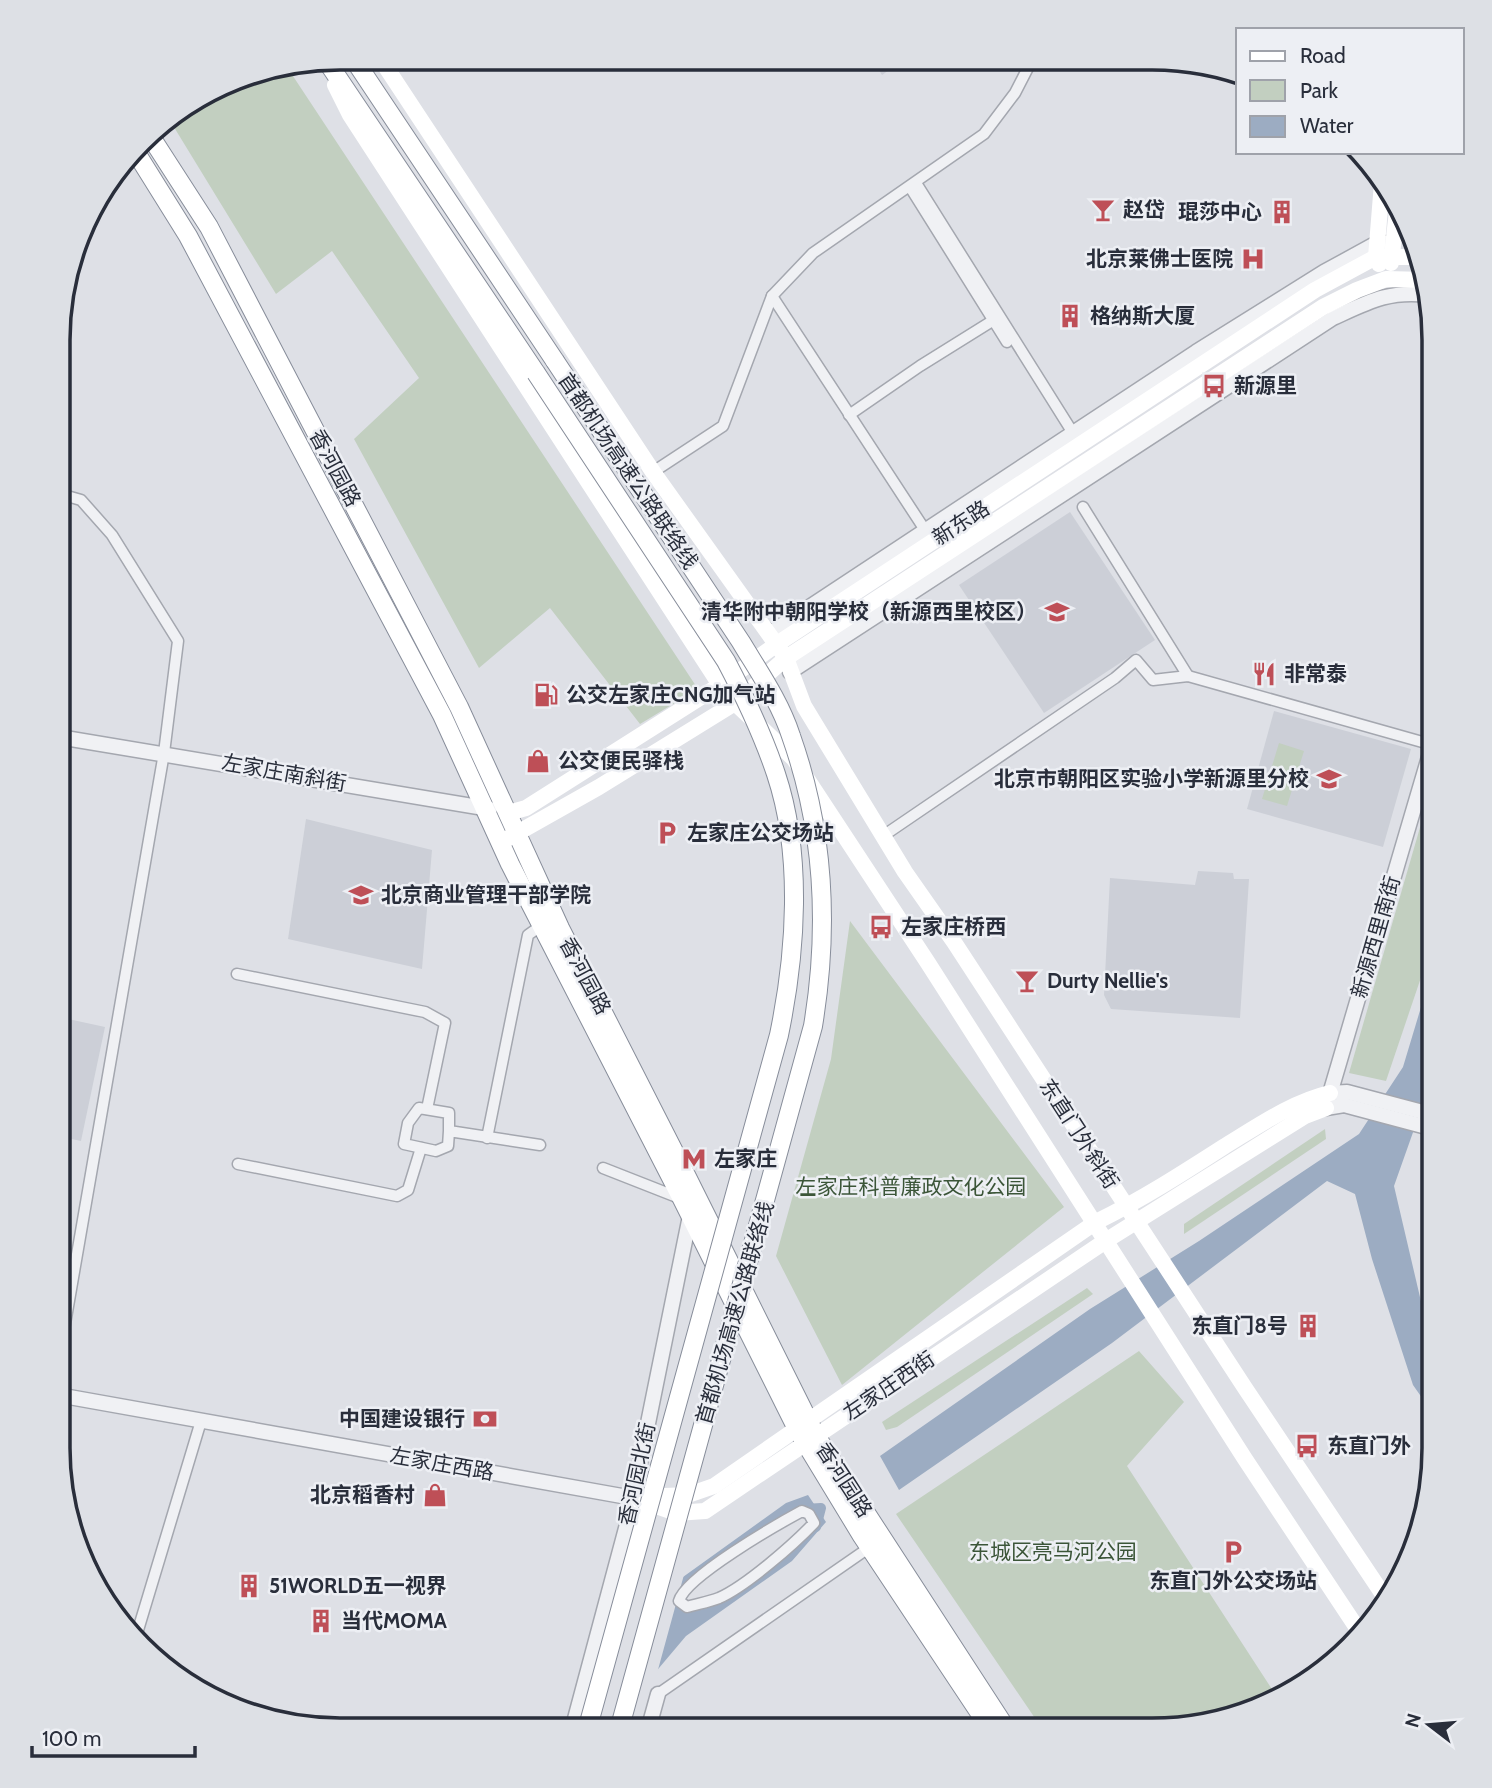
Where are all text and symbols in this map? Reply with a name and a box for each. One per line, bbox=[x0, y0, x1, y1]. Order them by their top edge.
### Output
legend bbox=[1236, 28, 1464, 154]
text: Road bbox=[1300, 43, 1346, 68]
text: Park bbox=[1300, 78, 1338, 103]
text: Water bbox=[1300, 113, 1354, 138]
bar icon: 赵岱 bbox=[1089, 196, 1117, 224]
place label: 赵岱 bbox=[1123, 197, 1165, 222]
building icon: 琨莎中心 bbox=[1268, 198, 1296, 226]
place label: 琨莎中心 bbox=[1178, 199, 1262, 224]
hospital icon: 北京莱佛士医院 bbox=[1239, 245, 1267, 273]
place label: 北京莱佛士医院 bbox=[1086, 246, 1233, 271]
building icon: 格纳斯大厦 bbox=[1056, 302, 1084, 330]
place label: 格纳斯大厦 bbox=[1090, 303, 1195, 328]
street label: 首都机场高速公路联络线 bbox=[553, 368, 703, 573]
bus stop icon: 新源里 bbox=[1200, 372, 1228, 400]
place label: 新源里 bbox=[1234, 373, 1297, 398]
street label: 香河园路 bbox=[305, 425, 366, 511]
street label: 新东路 bbox=[928, 495, 994, 550]
school or university icon: 清华附中朝阳学校（新源西里校区） bbox=[1043, 598, 1071, 626]
place label: 清华附中朝阳学校（新源西里校区） bbox=[701, 599, 1037, 624]
restaurant icon: 非常泰 bbox=[1250, 660, 1278, 688]
place label: 非常泰 bbox=[1284, 661, 1347, 686]
fuel station icon: 公交左家庄CNG加气站 bbox=[532, 681, 560, 709]
place label: 公交左家庄CNG加气站 bbox=[566, 682, 776, 707]
shop icon: 公交便民驿栈 bbox=[524, 747, 552, 775]
place label: 公交便民驿栈 bbox=[558, 748, 684, 773]
street label: 左家庄南斜街 bbox=[220, 749, 348, 796]
school or university icon: 北京市朝阳区实验小学新源里分校 bbox=[1315, 765, 1343, 793]
place label: 北京市朝阳区实验小学新源里分校 bbox=[994, 766, 1309, 791]
parking icon: 左家庄公交场站 bbox=[653, 819, 681, 847]
place label: 左家庄公交场站 bbox=[687, 820, 834, 845]
street label: 新源西里南街 bbox=[1346, 873, 1405, 1001]
school or university icon: 北京商业管理干部学院 bbox=[347, 881, 375, 909]
place label: 北京商业管理干部学院 bbox=[381, 882, 591, 907]
bus stop icon: 左家庄桥西 bbox=[867, 913, 895, 941]
place label: 左家庄桥西 bbox=[901, 914, 1006, 939]
street label: 香河园路 bbox=[555, 933, 616, 1019]
bar icon: Durty Nellie's bbox=[1013, 967, 1041, 995]
place label: Durty Nellie's bbox=[1047, 968, 1168, 993]
street label: 东直门外斜街 bbox=[1035, 1074, 1124, 1193]
metro station icon: 左家庄 bbox=[680, 1145, 708, 1173]
place label: 左家庄 bbox=[714, 1146, 777, 1171]
park label: 左家庄科普廉政文化公园 bbox=[796, 1174, 1027, 1199]
street label: 首都机场高速公路联络线 bbox=[691, 1198, 778, 1427]
building icon: 东直门8号 bbox=[1294, 1312, 1322, 1340]
place label: 东直门8号 bbox=[1191, 1313, 1288, 1338]
street label: 左家庄西街 bbox=[838, 1346, 939, 1425]
bank icon: 中国建设银行 bbox=[471, 1405, 499, 1433]
place label: 中国建设银行 bbox=[339, 1406, 465, 1431]
street label: 香河园北街 bbox=[613, 1420, 660, 1528]
bus stop icon: 东直门外 bbox=[1293, 1432, 1321, 1460]
place label: 东直门外 bbox=[1327, 1433, 1411, 1458]
street label: 香河园路 bbox=[811, 1438, 878, 1522]
street label: 左家庄西路 bbox=[388, 1442, 496, 1485]
shop icon: 北京稻香村 bbox=[421, 1481, 449, 1509]
place label: 北京稻香村 bbox=[310, 1482, 415, 1507]
parking icon: 东直门外公交场站 bbox=[1219, 1538, 1247, 1566]
park label: 东城区亮马河公园 bbox=[969, 1539, 1137, 1564]
place label: 东直门外公交场站 bbox=[1149, 1568, 1317, 1593]
building icon: 51WORLD五一视界 bbox=[235, 1572, 263, 1600]
place label: 51WORLD五一视界 bbox=[269, 1573, 447, 1598]
building icon: 当代MOMA bbox=[307, 1607, 335, 1635]
place label: 当代MOMA bbox=[341, 1608, 448, 1633]
north arrow bbox=[1394, 1690, 1464, 1760]
text: N bbox=[1400, 1711, 1426, 1730]
scale bar bbox=[32, 1714, 194, 1758]
text: 100 m bbox=[42, 1726, 101, 1751]

